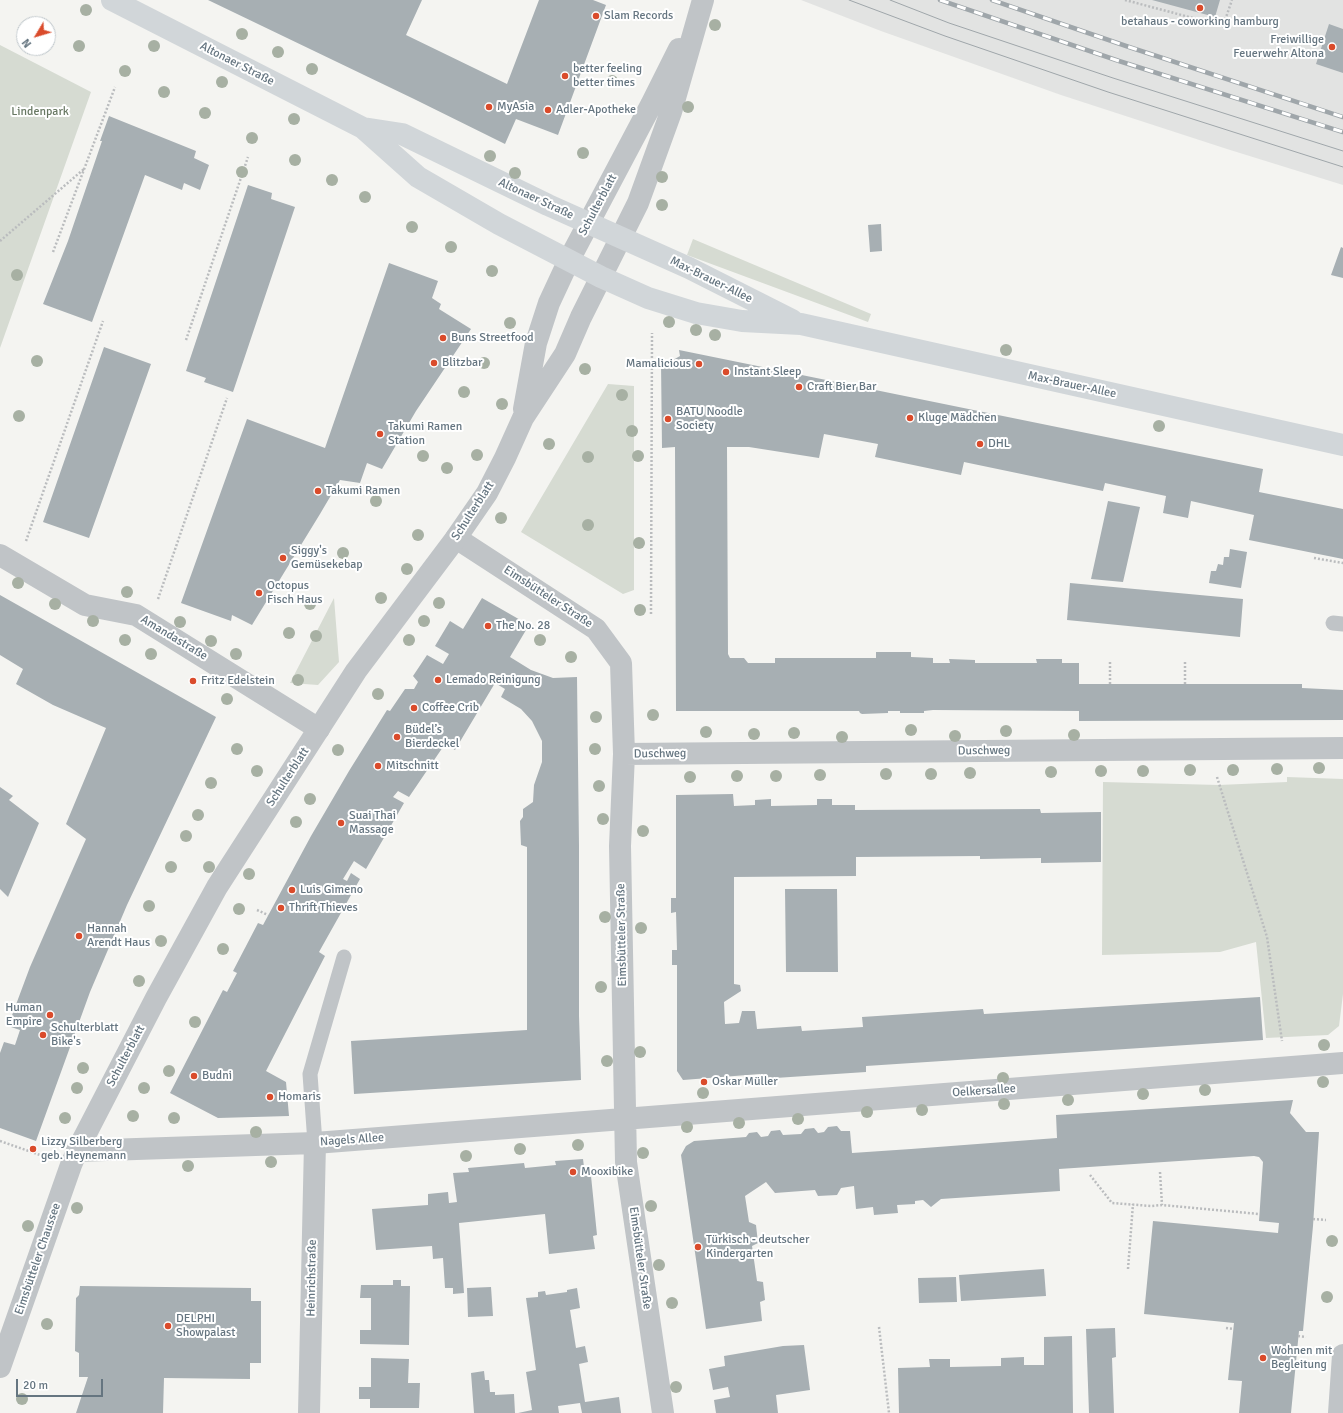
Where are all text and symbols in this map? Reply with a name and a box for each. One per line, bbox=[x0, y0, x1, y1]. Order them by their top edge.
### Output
marker: betahaus - coworking hamburg bbox=[1195, 3, 1205, 13]
place label: Slam Records bbox=[604, 9, 673, 23]
marker: Slam Records bbox=[591, 11, 601, 21]
place label: betahaus - coworking hamburg bbox=[1121, 15, 1279, 29]
north arrow bbox=[16, 16, 56, 56]
place label: Freiwillige Feuerwehr Altona bbox=[1233, 33, 1324, 61]
text: N bbox=[19, 36, 34, 50]
street label: Altonaer Straße bbox=[198, 39, 276, 89]
marker: Freiwillige Feuerwehr Altona bbox=[1327, 42, 1337, 52]
place label: better feeling better times bbox=[573, 62, 642, 90]
marker: better feeling better times bbox=[560, 71, 570, 81]
place label: MyAsia bbox=[497, 100, 534, 114]
marker: MyAsia bbox=[484, 102, 494, 112]
place label: Adler-Apotheke bbox=[556, 103, 636, 117]
park label: Lindenpark bbox=[11, 105, 69, 119]
marker: Adler-Apotheke bbox=[543, 105, 553, 115]
street label: Schulterblatt bbox=[576, 172, 620, 238]
street label: Altonaer Straße bbox=[496, 175, 576, 223]
street label: Max-Brauer-Allee bbox=[667, 254, 755, 306]
place label: Buns Streetfood bbox=[451, 331, 533, 345]
marker: Buns Streetfood bbox=[438, 333, 448, 343]
place label: Blitzbar bbox=[442, 356, 482, 370]
place label: Mamalicious bbox=[626, 357, 691, 371]
marker: Blitzbar bbox=[429, 358, 439, 368]
marker: Mamalicious bbox=[694, 359, 704, 369]
place label: Instant Sleep bbox=[734, 365, 801, 379]
marker: Instant Sleep bbox=[721, 367, 731, 377]
street label: Max-Brauer-Allee bbox=[1026, 369, 1118, 401]
place label: Craft Bier Bar bbox=[807, 380, 876, 394]
marker: Craft Bier Bar bbox=[794, 382, 804, 392]
place label: BATU Noodle Society bbox=[676, 405, 743, 433]
place label: Kluge Mädchen bbox=[918, 411, 997, 425]
marker: Kluge Mädchen bbox=[905, 413, 915, 423]
marker: BATU Noodle Society bbox=[663, 414, 673, 424]
place label: Takumi Ramen Station bbox=[388, 420, 462, 448]
marker: Takumi Ramen Station bbox=[375, 429, 385, 439]
place label: DHL bbox=[988, 437, 1010, 451]
marker: DHL bbox=[975, 439, 985, 449]
street label: Schulterblatt bbox=[449, 479, 497, 543]
place label: Takumi Ramen bbox=[326, 484, 400, 498]
marker: Takumi Ramen bbox=[313, 486, 323, 496]
place label: Siggy's Gemüsekebap bbox=[291, 544, 363, 572]
marker: Siggy's Gemüsekebap bbox=[278, 553, 288, 563]
street label: Eimsbütteler Straße bbox=[501, 563, 595, 631]
place label: Octopus Fisch Haus bbox=[267, 579, 323, 607]
marker: Octopus Fisch Haus bbox=[254, 588, 264, 598]
street label: Amandastraße bbox=[138, 612, 210, 664]
place label: The No. 28 bbox=[496, 619, 550, 633]
marker: The No. 28 bbox=[483, 621, 493, 631]
place label: Lemado Reinigung bbox=[446, 673, 541, 687]
place label: Fritz Edelstein bbox=[201, 674, 275, 688]
marker: Lemado Reinigung bbox=[433, 675, 443, 685]
marker: Fritz Edelstein bbox=[188, 676, 198, 686]
place label: Coffee Crib bbox=[422, 701, 479, 715]
marker: Coffee Crib bbox=[409, 703, 419, 713]
place label: Büdel’s Bierdeckel bbox=[405, 723, 459, 751]
marker: Büdel’s Bierdeckel bbox=[392, 732, 402, 742]
street label: Duschweg bbox=[958, 743, 1010, 759]
street label: Schulterblatt bbox=[264, 745, 312, 809]
street label: Duschweg bbox=[634, 746, 686, 762]
place label: Mitschnitt bbox=[386, 759, 439, 773]
marker: Mitschnitt bbox=[373, 761, 383, 771]
place label: Suai Thai Massage bbox=[349, 809, 396, 837]
marker: Suai Thai Massage bbox=[336, 818, 346, 828]
place label: Luis Gimeno bbox=[300, 883, 363, 897]
street label: Eimsbütteler Straße bbox=[614, 883, 630, 987]
marker: Luis Gimeno bbox=[287, 885, 297, 895]
place label: Thrift Thieves bbox=[289, 901, 358, 915]
marker: Thrift Thieves bbox=[276, 903, 286, 913]
place label: Hannah Arendt Haus bbox=[87, 922, 150, 950]
marker: Hannah Arendt Haus bbox=[74, 931, 84, 941]
place label: Human Empire bbox=[5, 1001, 42, 1029]
marker: Human Empire bbox=[45, 1010, 55, 1020]
place label: Schulterblatt Bike's bbox=[51, 1021, 118, 1049]
street label: Schulterblatt bbox=[104, 1023, 148, 1089]
marker: Schulterblatt Bike's bbox=[38, 1030, 48, 1040]
place label: Budni bbox=[202, 1069, 232, 1083]
marker: Budni bbox=[189, 1071, 199, 1081]
place label: Oskar Müller bbox=[712, 1075, 778, 1089]
marker: Oskar Müller bbox=[699, 1077, 709, 1087]
street label: Oelkersallee bbox=[952, 1082, 1016, 1100]
place label: Homaris bbox=[278, 1090, 321, 1104]
marker: Homaris bbox=[265, 1092, 275, 1102]
street label: Nagels Allee bbox=[320, 1131, 384, 1149]
place label: Lizzy Silberberg geb. Heynemann bbox=[41, 1135, 126, 1163]
marker: Lizzy Silberberg geb. Heynemann bbox=[28, 1144, 38, 1154]
place label: Mooxibike bbox=[581, 1165, 633, 1179]
marker: Mooxibike bbox=[568, 1167, 578, 1177]
street label: Eimsbütteler Chaussee bbox=[12, 1201, 64, 1317]
street label: Eimsbütteler Straße bbox=[626, 1206, 654, 1310]
place label: Türkisch - deutscher Kindergarten bbox=[706, 1233, 809, 1261]
street label: Heinrichstraße bbox=[304, 1239, 320, 1317]
marker: Türkisch - deutscher Kindergarten bbox=[693, 1242, 703, 1252]
place label: DELPHI Showpalast bbox=[176, 1312, 236, 1340]
marker: DELPHI Showpalast bbox=[163, 1321, 173, 1331]
place label: Wohnen mit Begleitung bbox=[1271, 1344, 1332, 1372]
marker: Wohnen mit Begleitung bbox=[1258, 1353, 1268, 1363]
scale bar bbox=[18, 1371, 105, 1397]
text: 20 m bbox=[23, 1378, 48, 1393]

